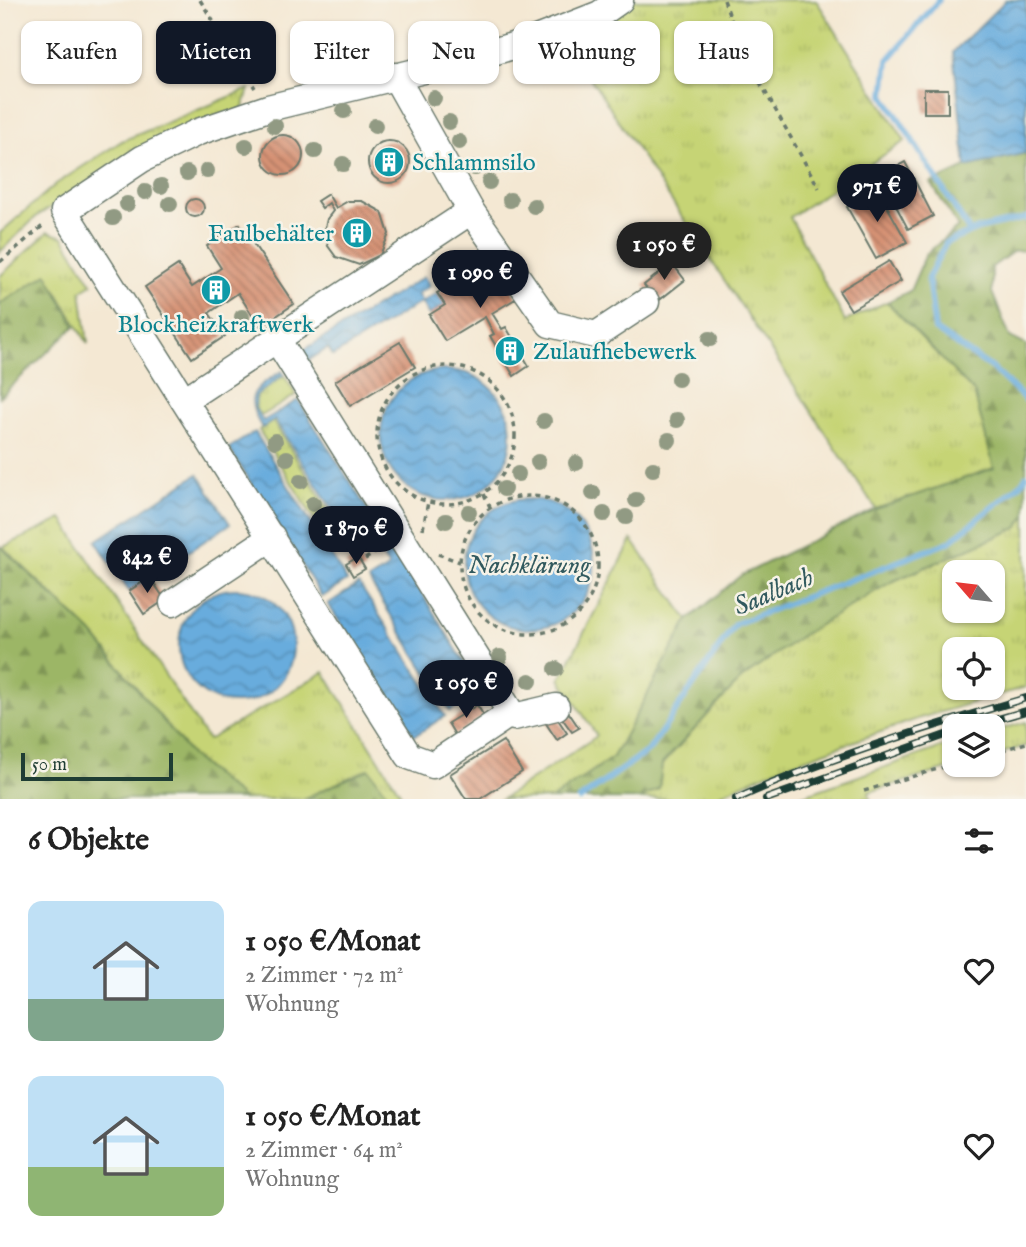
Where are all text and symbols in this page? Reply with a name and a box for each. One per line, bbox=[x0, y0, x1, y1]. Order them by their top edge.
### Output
chip: Kaufen bbox=[21, 21, 142, 84]
chip: Mieten bbox=[156, 21, 276, 84]
chip: Filter bbox=[290, 21, 394, 84]
chip: Neu bbox=[408, 21, 499, 84]
chip: Wohnung bbox=[513, 21, 660, 84]
chip: Haus bbox=[674, 21, 773, 84]
building icon: Schlammsilo bbox=[372, 145, 406, 179]
place label: Schlammsilo bbox=[412, 148, 536, 179]
pin: 971 € bbox=[828, 164, 926, 224]
text: 971 € bbox=[853, 172, 901, 201]
building icon: Faulbehälter bbox=[340, 216, 374, 250]
place label: Faulbehälter bbox=[208, 219, 334, 250]
pin: 1 050 € bbox=[599, 222, 729, 282]
text: 1 050 € bbox=[633, 230, 695, 259]
pin: 1 090 € bbox=[415, 250, 545, 310]
text: 1 090 € bbox=[448, 258, 512, 287]
building icon: Blockheizkraftwerk bbox=[199, 273, 233, 307]
place label: Blockheizkraftwerk bbox=[118, 310, 315, 341]
building icon: Zulaufhebewerk bbox=[493, 334, 527, 368]
place label: Zulaufhebewerk bbox=[533, 337, 696, 368]
pin: 1 870 € bbox=[291, 506, 421, 566]
text: 1 870 € bbox=[324, 514, 388, 543]
pin: 842 € bbox=[98, 536, 196, 595]
text: 842 € bbox=[122, 543, 172, 572]
water label: Nachklärung bbox=[468, 549, 591, 583]
north arrow bbox=[942, 560, 1004, 623]
map controls bbox=[942, 560, 1005, 777]
water label: Saalbach bbox=[729, 561, 818, 624]
button: locate bbox=[942, 637, 1005, 700]
pin: 1 050 € bbox=[401, 660, 531, 720]
text: 1 050 € bbox=[435, 668, 497, 697]
button: layers bbox=[942, 714, 1005, 777]
scale bar bbox=[21, 750, 173, 782]
text: 50 m bbox=[32, 753, 67, 777]
text: 6 Objekte bbox=[28, 822, 149, 860]
icon: filters bbox=[960, 822, 998, 860]
text: 1 050 €/Monat bbox=[245, 923, 421, 961]
icon: home bbox=[84, 929, 168, 1013]
icon: heart bbox=[960, 952, 998, 990]
text: 2 Zimmer · 72 m² bbox=[245, 961, 403, 990]
text: Wohnung bbox=[245, 990, 339, 1019]
text: 1 050 €/Monat bbox=[245, 1098, 421, 1136]
icon: home bbox=[84, 1104, 168, 1188]
icon: heart bbox=[960, 1127, 998, 1165]
text: 2 Zimmer · 64 m² bbox=[245, 1136, 403, 1165]
text: Wohnung bbox=[245, 1165, 339, 1194]

